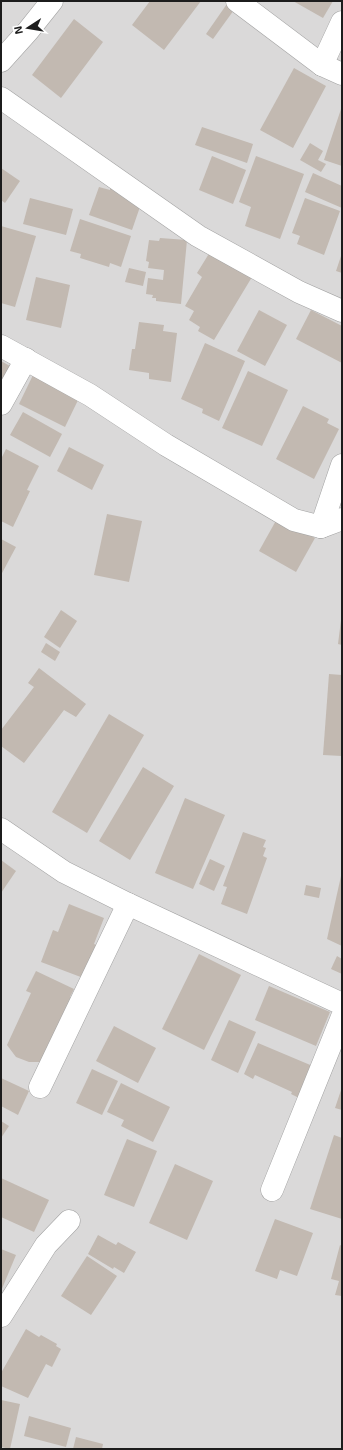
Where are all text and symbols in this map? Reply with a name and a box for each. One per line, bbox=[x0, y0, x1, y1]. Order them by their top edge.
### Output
north arrow bbox=[8, 8, 48, 48]
text: N bbox=[11, 25, 25, 35]

